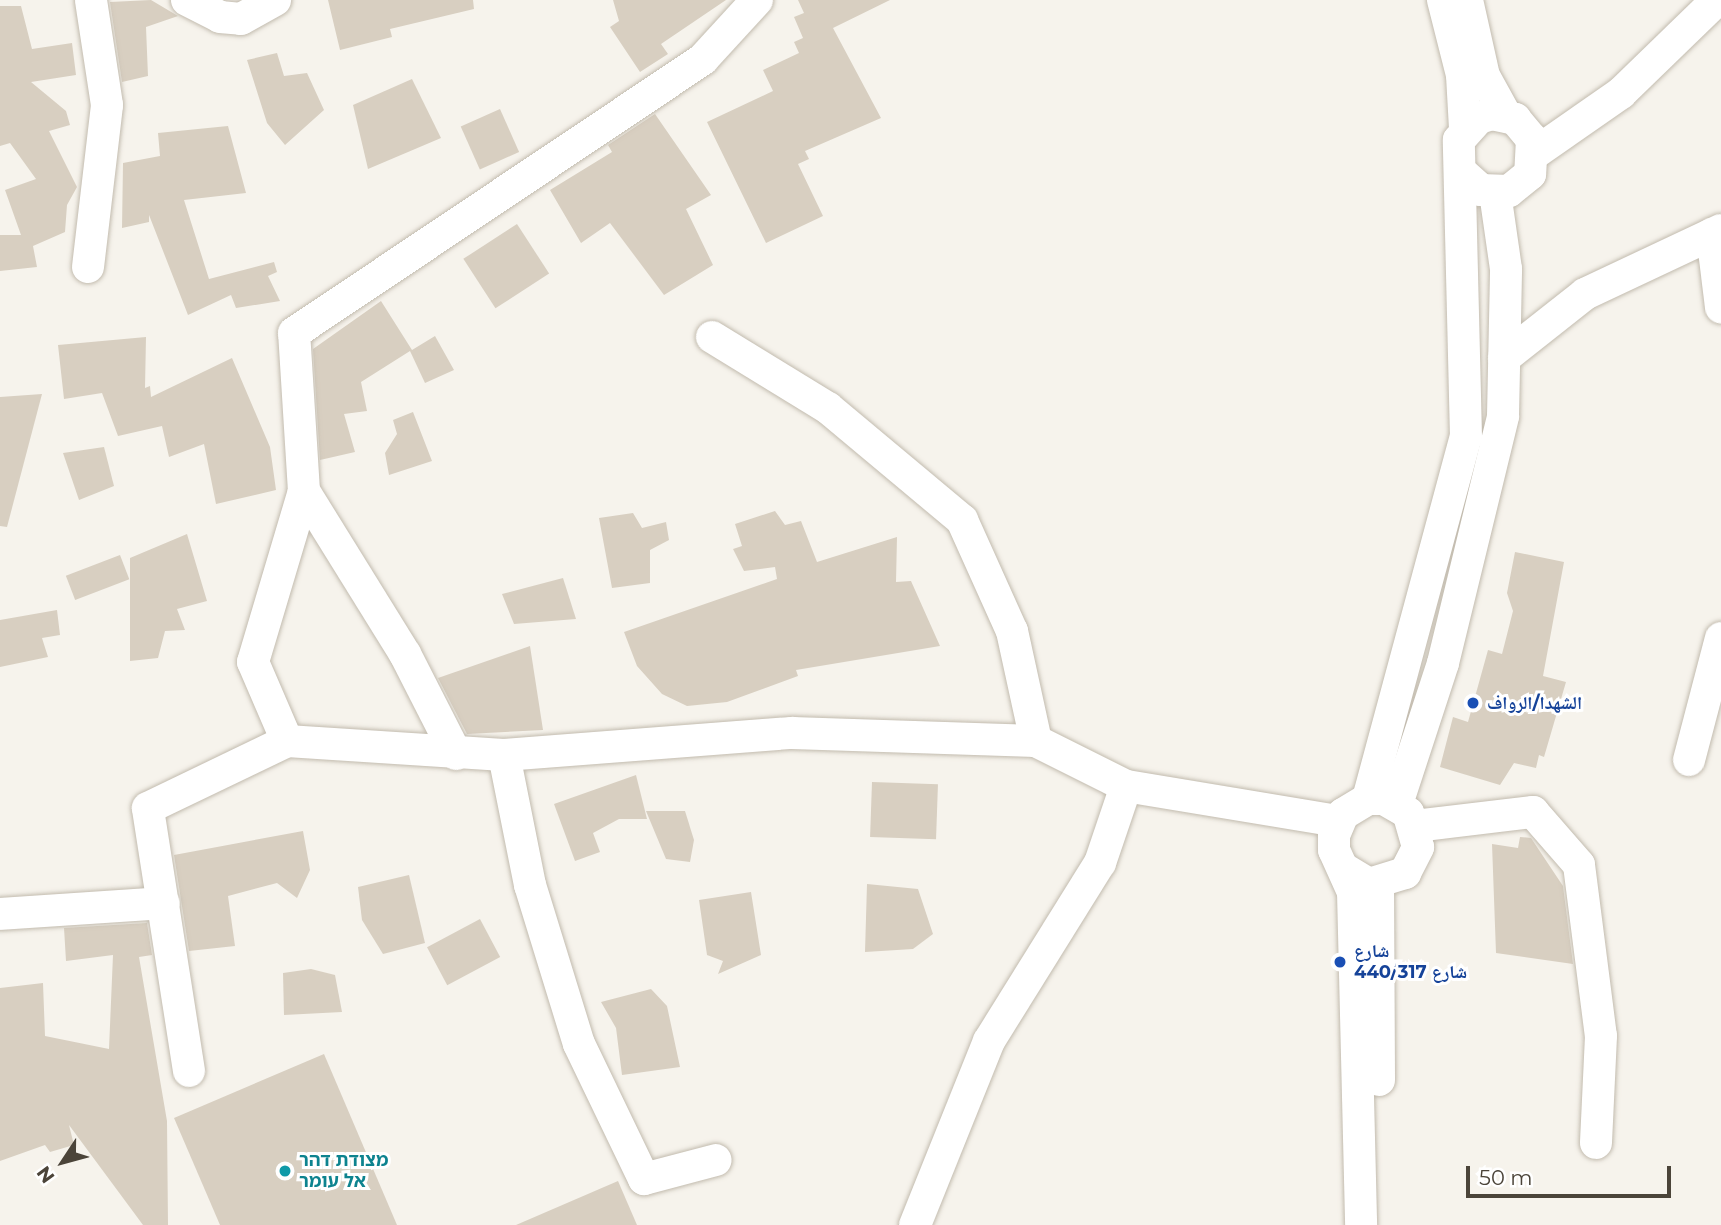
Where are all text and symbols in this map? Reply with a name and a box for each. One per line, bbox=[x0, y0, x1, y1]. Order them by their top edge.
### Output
place label: الشهدا/الرواف bbox=[1487, 692, 1582, 714]
marker: الشهدا/الرواف bbox=[1465, 695, 1481, 711]
place label: شارع 440/شارع 317 bbox=[1354, 941, 1467, 984]
marker: شارع 440/شارع 317 bbox=[1332, 954, 1348, 970]
north arrow bbox=[28, 1127, 98, 1197]
place label: מצודת דהר אל עומר bbox=[299, 1150, 388, 1192]
scale bar bbox=[1469, 1152, 1674, 1196]
text: N bbox=[32, 1162, 59, 1188]
marker: מצודת דהר אל עומר bbox=[277, 1163, 293, 1179]
text: 50 m bbox=[1479, 1165, 1533, 1190]

